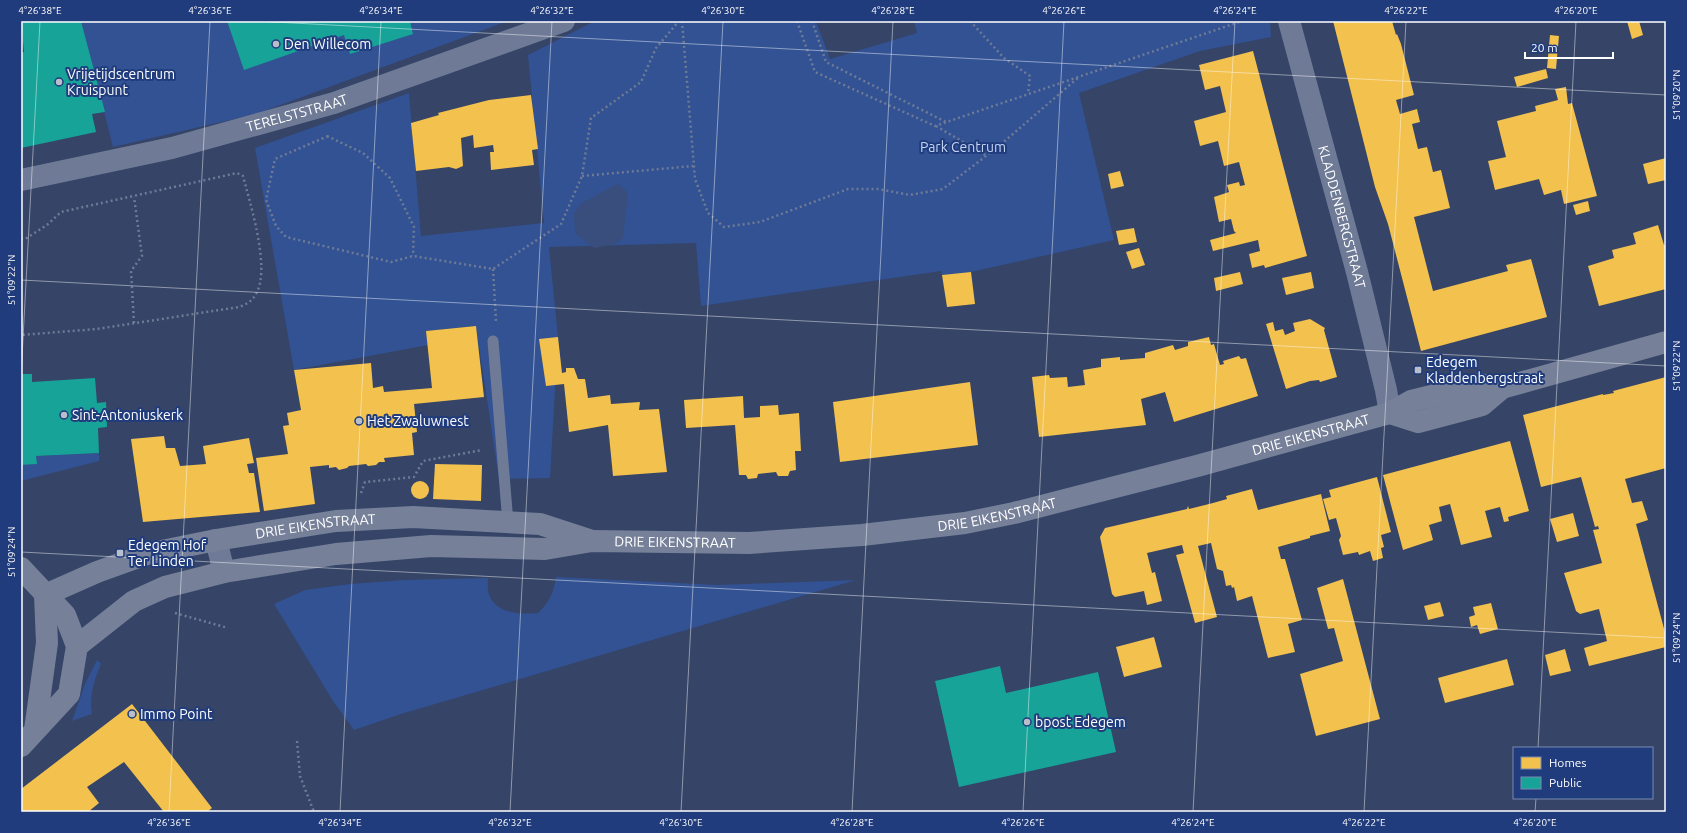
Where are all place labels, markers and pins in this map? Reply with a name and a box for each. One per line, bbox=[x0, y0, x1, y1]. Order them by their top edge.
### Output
place label: Den Willecom bbox=[284, 36, 371, 52]
marker: Den Willecom bbox=[271, 39, 281, 49]
place label: Vrijetijdscentrum Kruispunt bbox=[67, 66, 175, 98]
marker: Vrijetijdscentrum Kruispunt bbox=[54, 77, 64, 87]
place label: Edegem Kladdenbergstraat bbox=[1426, 354, 1544, 386]
marker: Edegem Kladdenbergstraat bbox=[1413, 365, 1423, 375]
place label: Sint-Antoniuskerk bbox=[72, 407, 183, 423]
marker: Sint-Antoniuskerk bbox=[59, 410, 69, 420]
place label: Het Zwaluwnest bbox=[367, 413, 469, 429]
marker: Het Zwaluwnest bbox=[354, 416, 364, 426]
place label: Edegem Hof Ter Linden bbox=[128, 537, 207, 569]
marker: Edegem Hof Ter Linden bbox=[115, 548, 125, 558]
place label: Immo Point bbox=[140, 706, 213, 722]
marker: Immo Point bbox=[127, 709, 137, 719]
place label: bpost Edegem bbox=[1035, 714, 1126, 730]
marker: bpost Edegem bbox=[1022, 717, 1032, 727]

